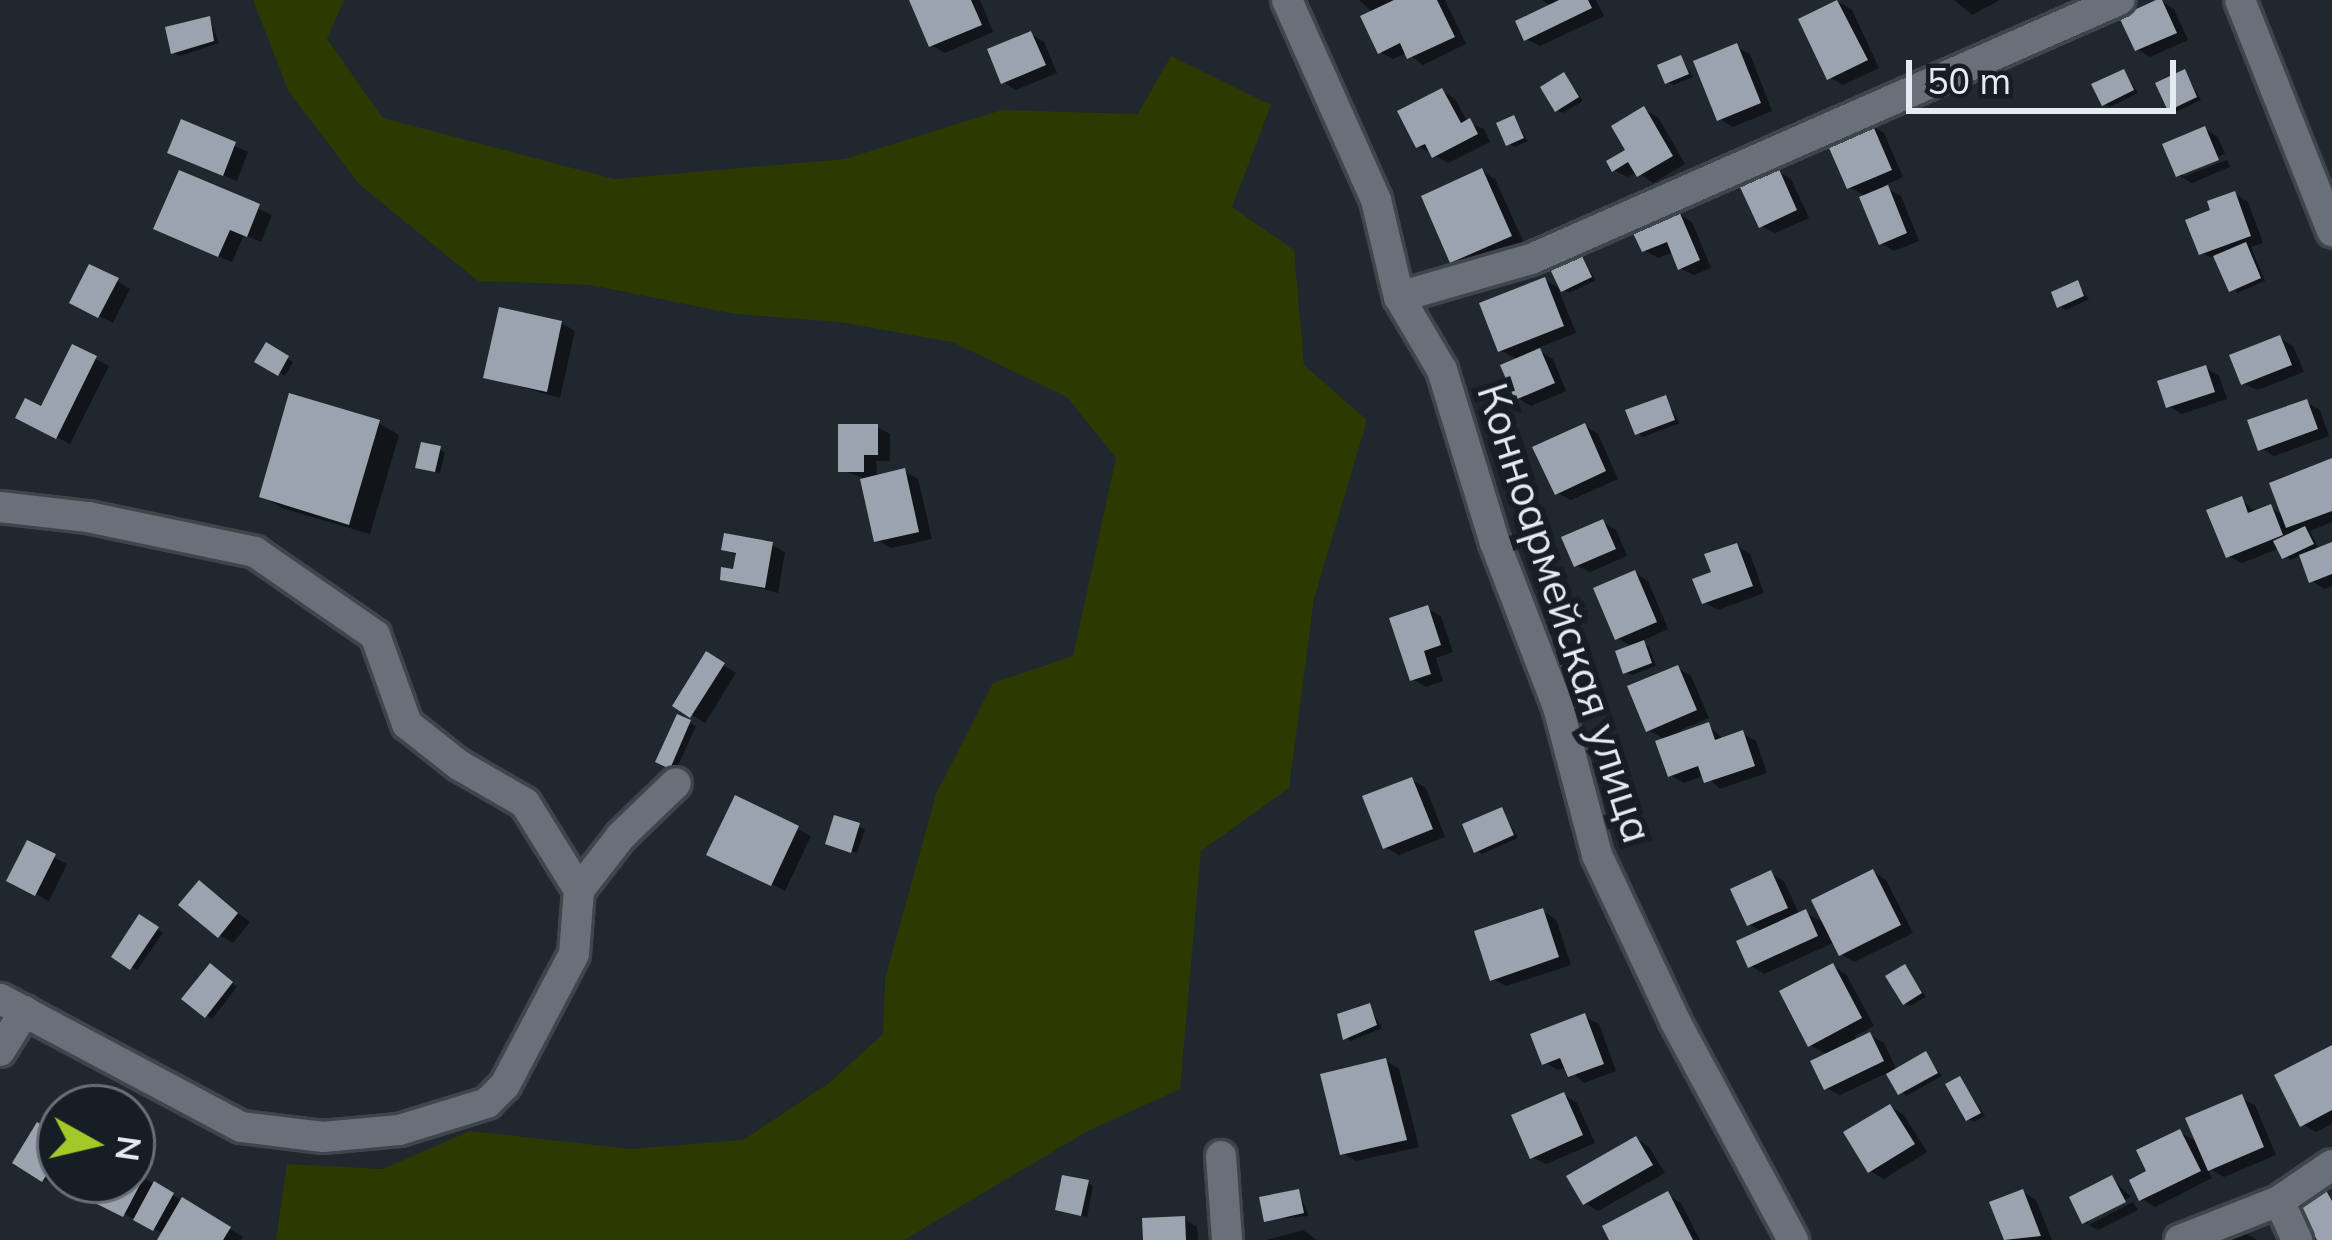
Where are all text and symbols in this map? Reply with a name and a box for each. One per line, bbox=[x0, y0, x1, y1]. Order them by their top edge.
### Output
scale bar bbox=[1912, 36, 2182, 110]
text: 50 m bbox=[1927, 58, 2011, 103]
street label: Конноармейская улица bbox=[1467, 377, 1663, 849]
north arrow bbox=[36, 1084, 156, 1204]
text: N bbox=[107, 1133, 151, 1164]

